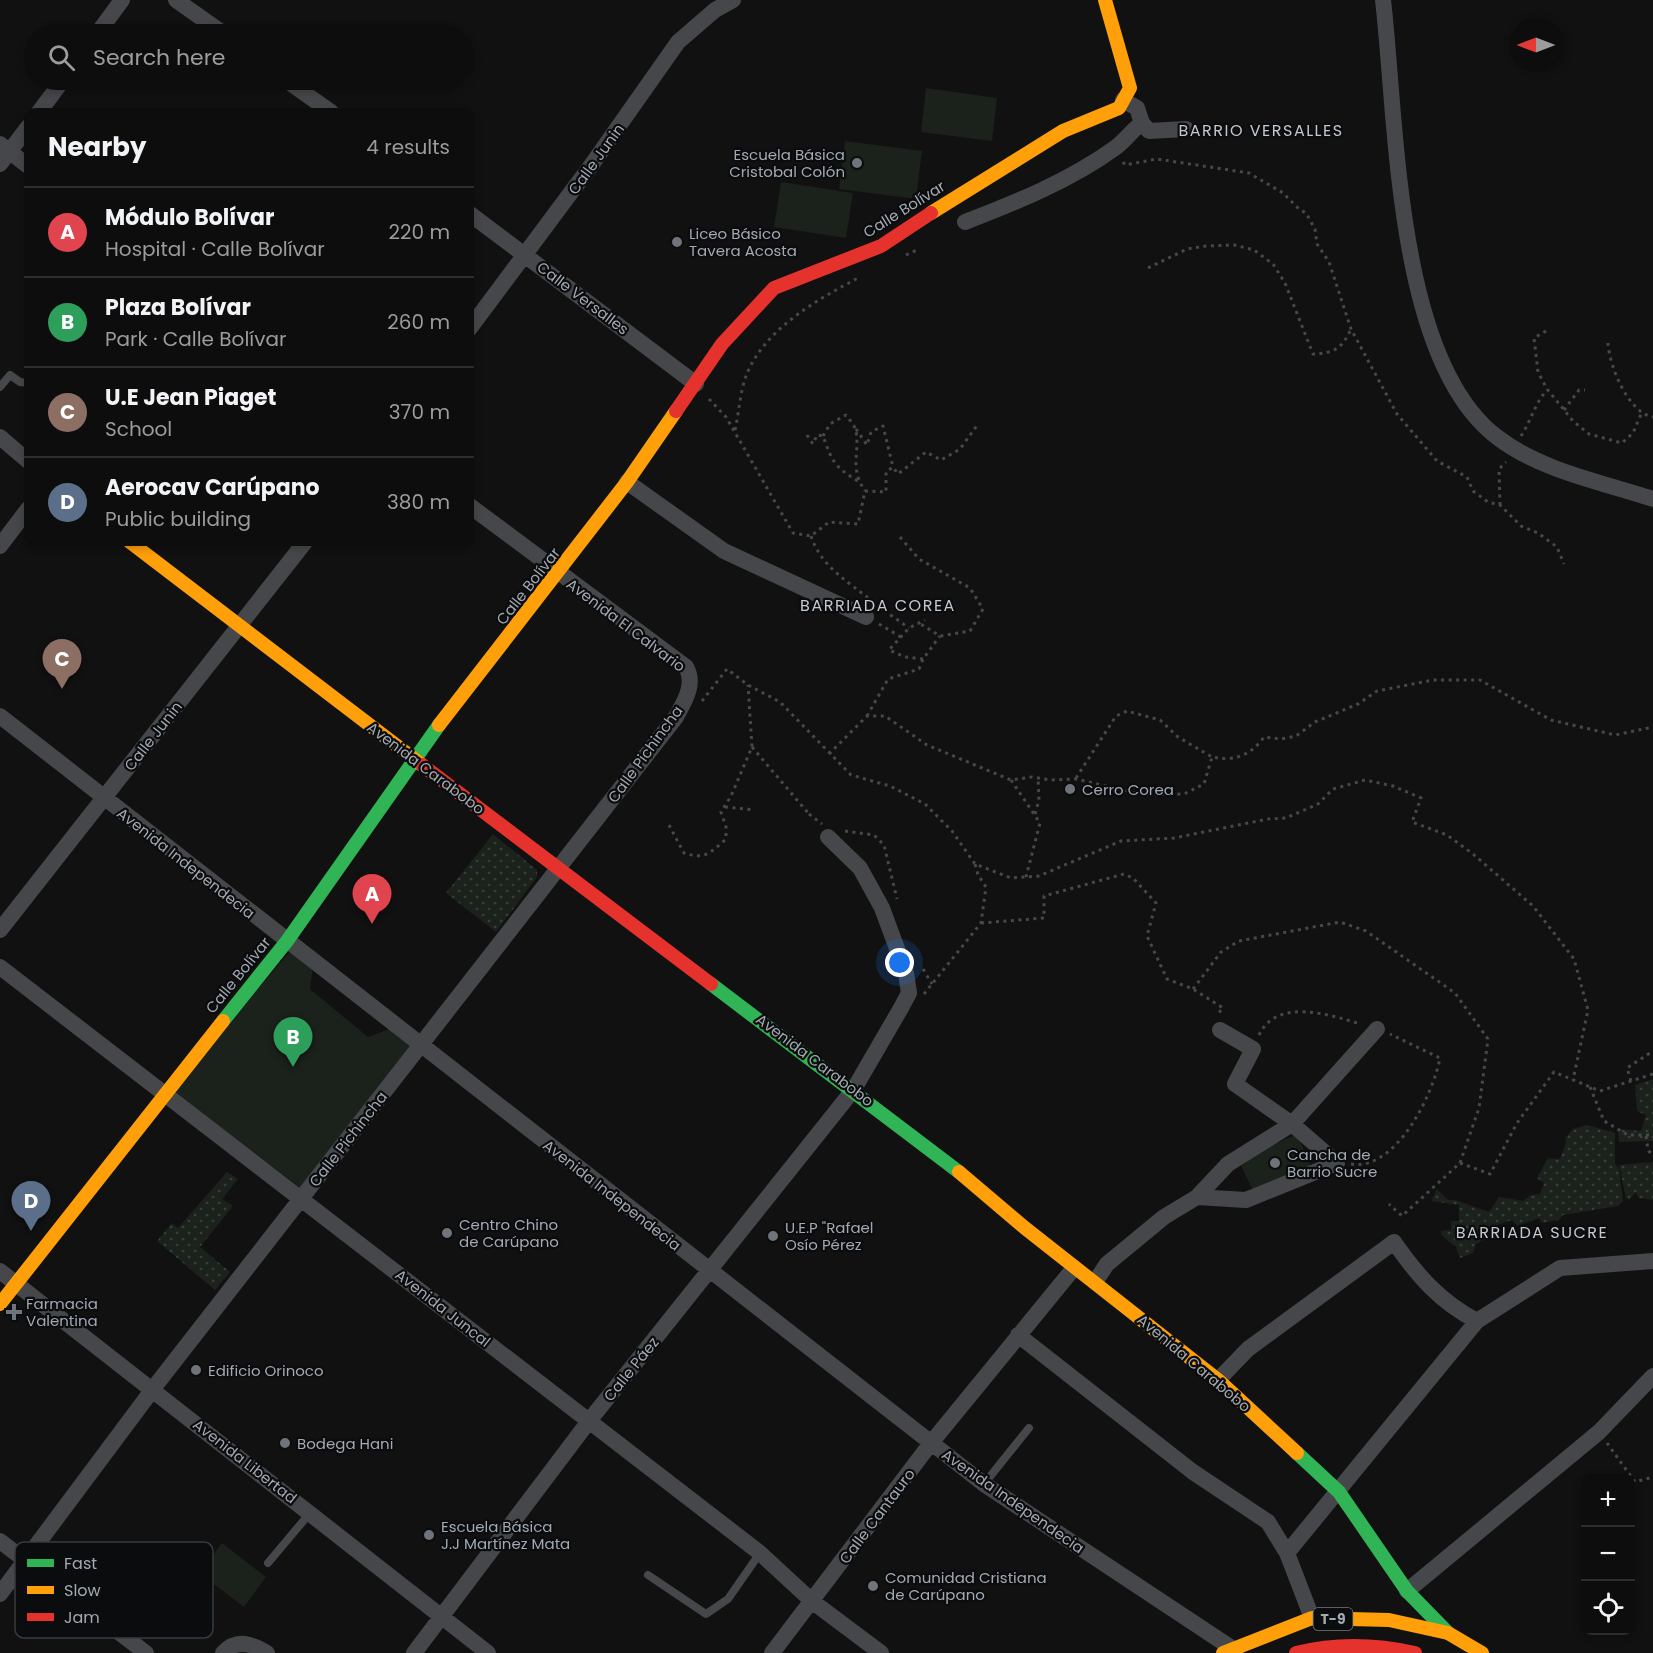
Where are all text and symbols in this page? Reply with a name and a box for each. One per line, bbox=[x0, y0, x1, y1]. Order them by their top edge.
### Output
north arrow bbox=[1509, 18, 1563, 72]
search box bbox=[24, 24, 474, 90]
icon: search bbox=[45, 41, 78, 74]
text: Search here bbox=[93, 42, 226, 73]
street label: Calle Junin bbox=[563, 119, 629, 199]
district label: BARRIO VERSALLES bbox=[1178, 119, 1344, 142]
text: Nearby bbox=[48, 129, 146, 165]
text: 4 results bbox=[366, 133, 450, 161]
place label: Escuela Básica Cristobal Colón bbox=[729, 144, 845, 182]
marker: Escuela Básica Cristobal Colón bbox=[850, 156, 864, 170]
street label: Calle Bolívar bbox=[859, 175, 949, 242]
text: Módulo Bolívar bbox=[105, 202, 274, 233]
text: A bbox=[60, 218, 75, 246]
text: 220 m bbox=[389, 218, 450, 246]
place label: Liceo Básico Tavera Acosta bbox=[689, 223, 797, 261]
text: Hospital · Calle Bolívar bbox=[105, 235, 325, 263]
marker: Liceo Básico Tavera Acosta bbox=[670, 235, 684, 249]
street label: Calle Versalles bbox=[533, 257, 633, 340]
text: Plaza Bolívar bbox=[105, 292, 251, 323]
text: B bbox=[61, 308, 74, 336]
text: 260 m bbox=[387, 308, 450, 336]
text: Park · Calle Bolívar bbox=[105, 325, 286, 353]
text: U.E Jean Piaget bbox=[105, 382, 277, 413]
text: C bbox=[60, 398, 75, 426]
text: 370 m bbox=[389, 398, 450, 426]
text: School bbox=[105, 415, 172, 443]
text: Aerocav Carúpano bbox=[105, 472, 320, 503]
text: D bbox=[60, 488, 75, 516]
text: 380 m bbox=[387, 488, 450, 516]
text: Public building bbox=[105, 505, 251, 533]
street label: Calle Bolívar bbox=[491, 543, 565, 629]
street label: Avenida El Calvario bbox=[562, 573, 690, 677]
district label: BARRIADA COREA bbox=[800, 594, 956, 617]
pin: C bbox=[42, 640, 82, 689]
street label: Calle Junin bbox=[119, 697, 187, 775]
street label: Calle Pichincha bbox=[603, 701, 687, 807]
street label: Avenida Carabobo bbox=[363, 717, 489, 819]
place label: Cerro Corea bbox=[1082, 779, 1174, 800]
marker: Cerro Corea bbox=[1063, 782, 1077, 796]
street label: Avenida Independecia bbox=[113, 803, 259, 923]
pin: A bbox=[352, 874, 392, 924]
street label: Calle Bolívar bbox=[201, 932, 276, 1018]
your location bbox=[885, 948, 914, 977]
street label: Avenida Carabobo bbox=[752, 1009, 878, 1111]
pin: B bbox=[274, 1018, 312, 1067]
street label: Calle Pichincha bbox=[304, 1087, 392, 1191]
street label: Avenida Independecia bbox=[539, 1135, 685, 1255]
place label: Cancha de Barrio Sucre bbox=[1287, 1144, 1377, 1182]
marker: Cancha de Barrio Sucre bbox=[1268, 1156, 1282, 1170]
pin: D bbox=[12, 1182, 51, 1231]
place label: Centro Chino de Carúpano bbox=[459, 1214, 559, 1252]
place label: U.E.P "Rafael Osío Pérez bbox=[785, 1217, 874, 1255]
district label: BARRIADA SUCRE bbox=[1456, 1221, 1608, 1244]
marker: Centro Chino de Carúpano bbox=[440, 1226, 454, 1240]
marker: U.E.P "Rafael Osío Pérez bbox=[766, 1229, 780, 1243]
street label: Avenida Juncal bbox=[391, 1264, 495, 1352]
place label: Farmacia Valentina bbox=[26, 1293, 98, 1331]
marker: Farmacia Valentina bbox=[7, 1305, 21, 1319]
street label: Avenida Carabobo bbox=[1133, 1309, 1255, 1417]
street label: Calle Páez bbox=[598, 1332, 664, 1406]
place label: Edificio Orinoco bbox=[208, 1360, 324, 1381]
marker: Edificio Orinoco bbox=[189, 1363, 203, 1377]
street label: Avenida Libertad bbox=[189, 1414, 301, 1508]
place label: Bodega Hani bbox=[297, 1433, 393, 1454]
marker: Bodega Hani bbox=[278, 1436, 292, 1450]
street label: Avenida Independecia bbox=[938, 1444, 1088, 1558]
street label: Calle Cantauro bbox=[834, 1464, 920, 1568]
map controls bbox=[1581, 1473, 1635, 1635]
button: + bbox=[1581, 1473, 1635, 1527]
place label: Escuela Básica J.J Martínez Mata bbox=[441, 1516, 570, 1554]
button: − bbox=[1581, 1527, 1635, 1581]
marker: Escuela Básica J.J Martínez Mata bbox=[422, 1528, 436, 1542]
legend bbox=[15, 1542, 213, 1638]
text: Fast bbox=[64, 1552, 97, 1575]
place label: Comunidad Cristiana de Carúpano bbox=[885, 1567, 1047, 1605]
text: Slow bbox=[64, 1579, 101, 1602]
marker: Comunidad Cristiana de Carúpano bbox=[866, 1579, 880, 1593]
button: locate bbox=[1581, 1581, 1635, 1635]
text: Jam bbox=[64, 1606, 100, 1629]
road number: T-9 bbox=[1314, 1608, 1352, 1630]

